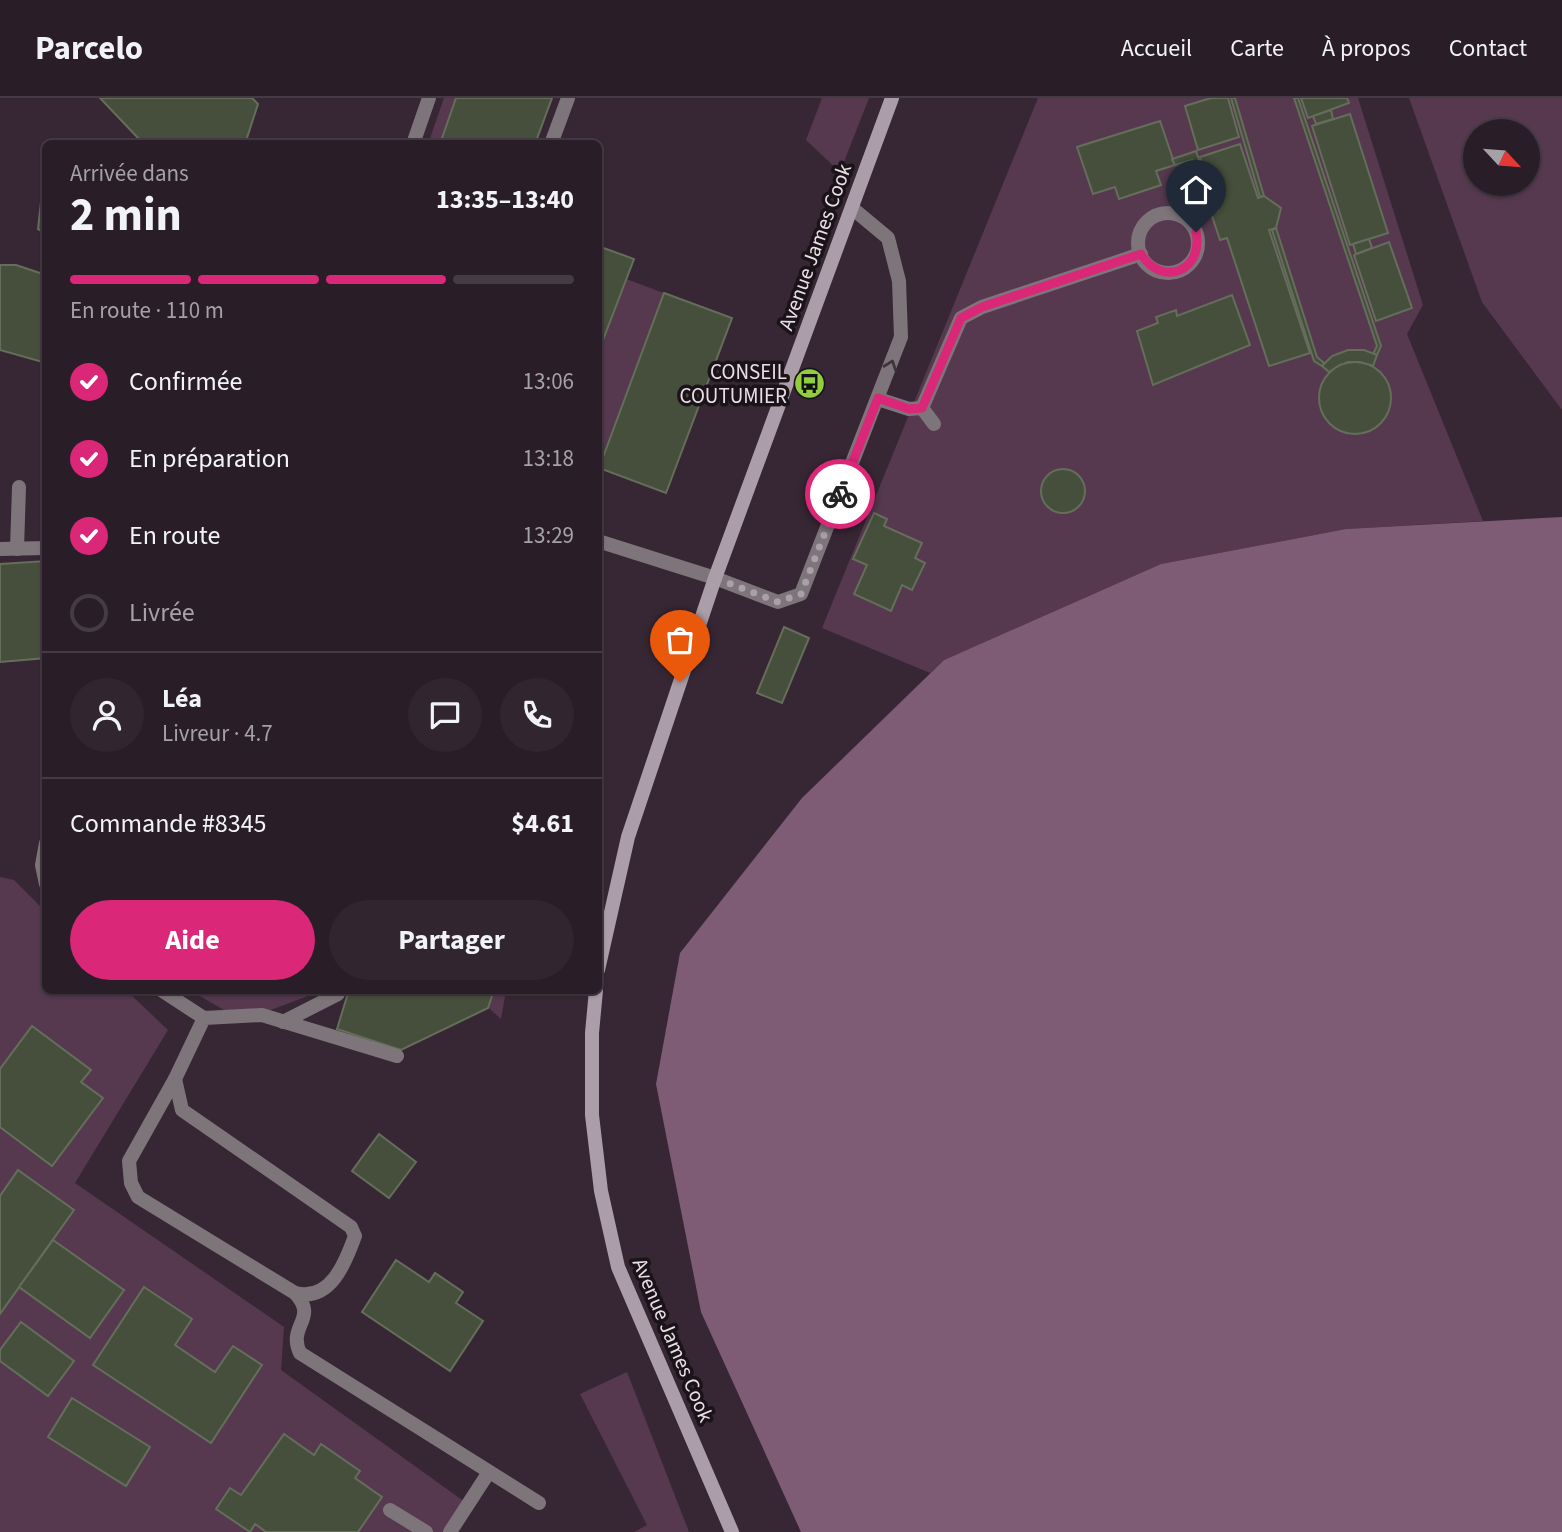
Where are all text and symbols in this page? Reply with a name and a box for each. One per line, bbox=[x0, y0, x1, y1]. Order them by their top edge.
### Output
text: Parcelo bbox=[35, 25, 143, 72]
text: Accueil bbox=[1121, 31, 1192, 66]
text: Carte bbox=[1230, 31, 1284, 66]
text: À propos bbox=[1322, 31, 1411, 66]
text: Contact bbox=[1449, 31, 1527, 66]
north arrow bbox=[1463, 119, 1540, 196]
map controls bbox=[1463, 119, 1540, 196]
text: Arrivée dans bbox=[70, 157, 189, 190]
street label: Avenue James Cook bbox=[771, 159, 859, 335]
pin bbox=[1166, 160, 1226, 232]
icon: home bbox=[1177, 171, 1215, 209]
text: 13:35–13:40 bbox=[436, 181, 574, 218]
text: 2 min bbox=[70, 183, 182, 248]
text: En route · 110 m bbox=[70, 294, 224, 327]
place label: CONSEIL COUTUMIER bbox=[680, 357, 787, 411]
one-way arrow bbox=[882, 359, 896, 371]
icon: check bbox=[70, 363, 108, 401]
text: Confirmée bbox=[129, 363, 243, 400]
text: 13:06 bbox=[523, 365, 574, 398]
bus stop icon: CONSEIL COUTUMIER bbox=[793, 367, 827, 401]
icon: check bbox=[70, 440, 108, 478]
text: En préparation bbox=[129, 440, 290, 477]
text: 13:18 bbox=[523, 442, 574, 475]
courier bbox=[805, 459, 875, 529]
icon: bike bbox=[821, 475, 859, 513]
icon: check bbox=[70, 517, 108, 555]
text: En route bbox=[129, 517, 220, 554]
text: 13:29 bbox=[523, 519, 574, 552]
text: Livrée bbox=[129, 594, 195, 631]
pin bbox=[650, 610, 710, 682]
icon: bag bbox=[661, 621, 699, 659]
button: person bbox=[70, 678, 144, 752]
button: chat bbox=[408, 678, 482, 752]
button: phone bbox=[500, 678, 574, 752]
text: Léa bbox=[162, 680, 202, 717]
text: Livreur · 4.7 bbox=[162, 717, 273, 750]
text: Commande #8345 bbox=[70, 805, 267, 842]
text: $4.61 bbox=[511, 805, 574, 842]
button: Aide bbox=[70, 900, 315, 980]
button: Partager bbox=[329, 900, 574, 980]
street label: Avenue James Cook bbox=[625, 1253, 721, 1427]

